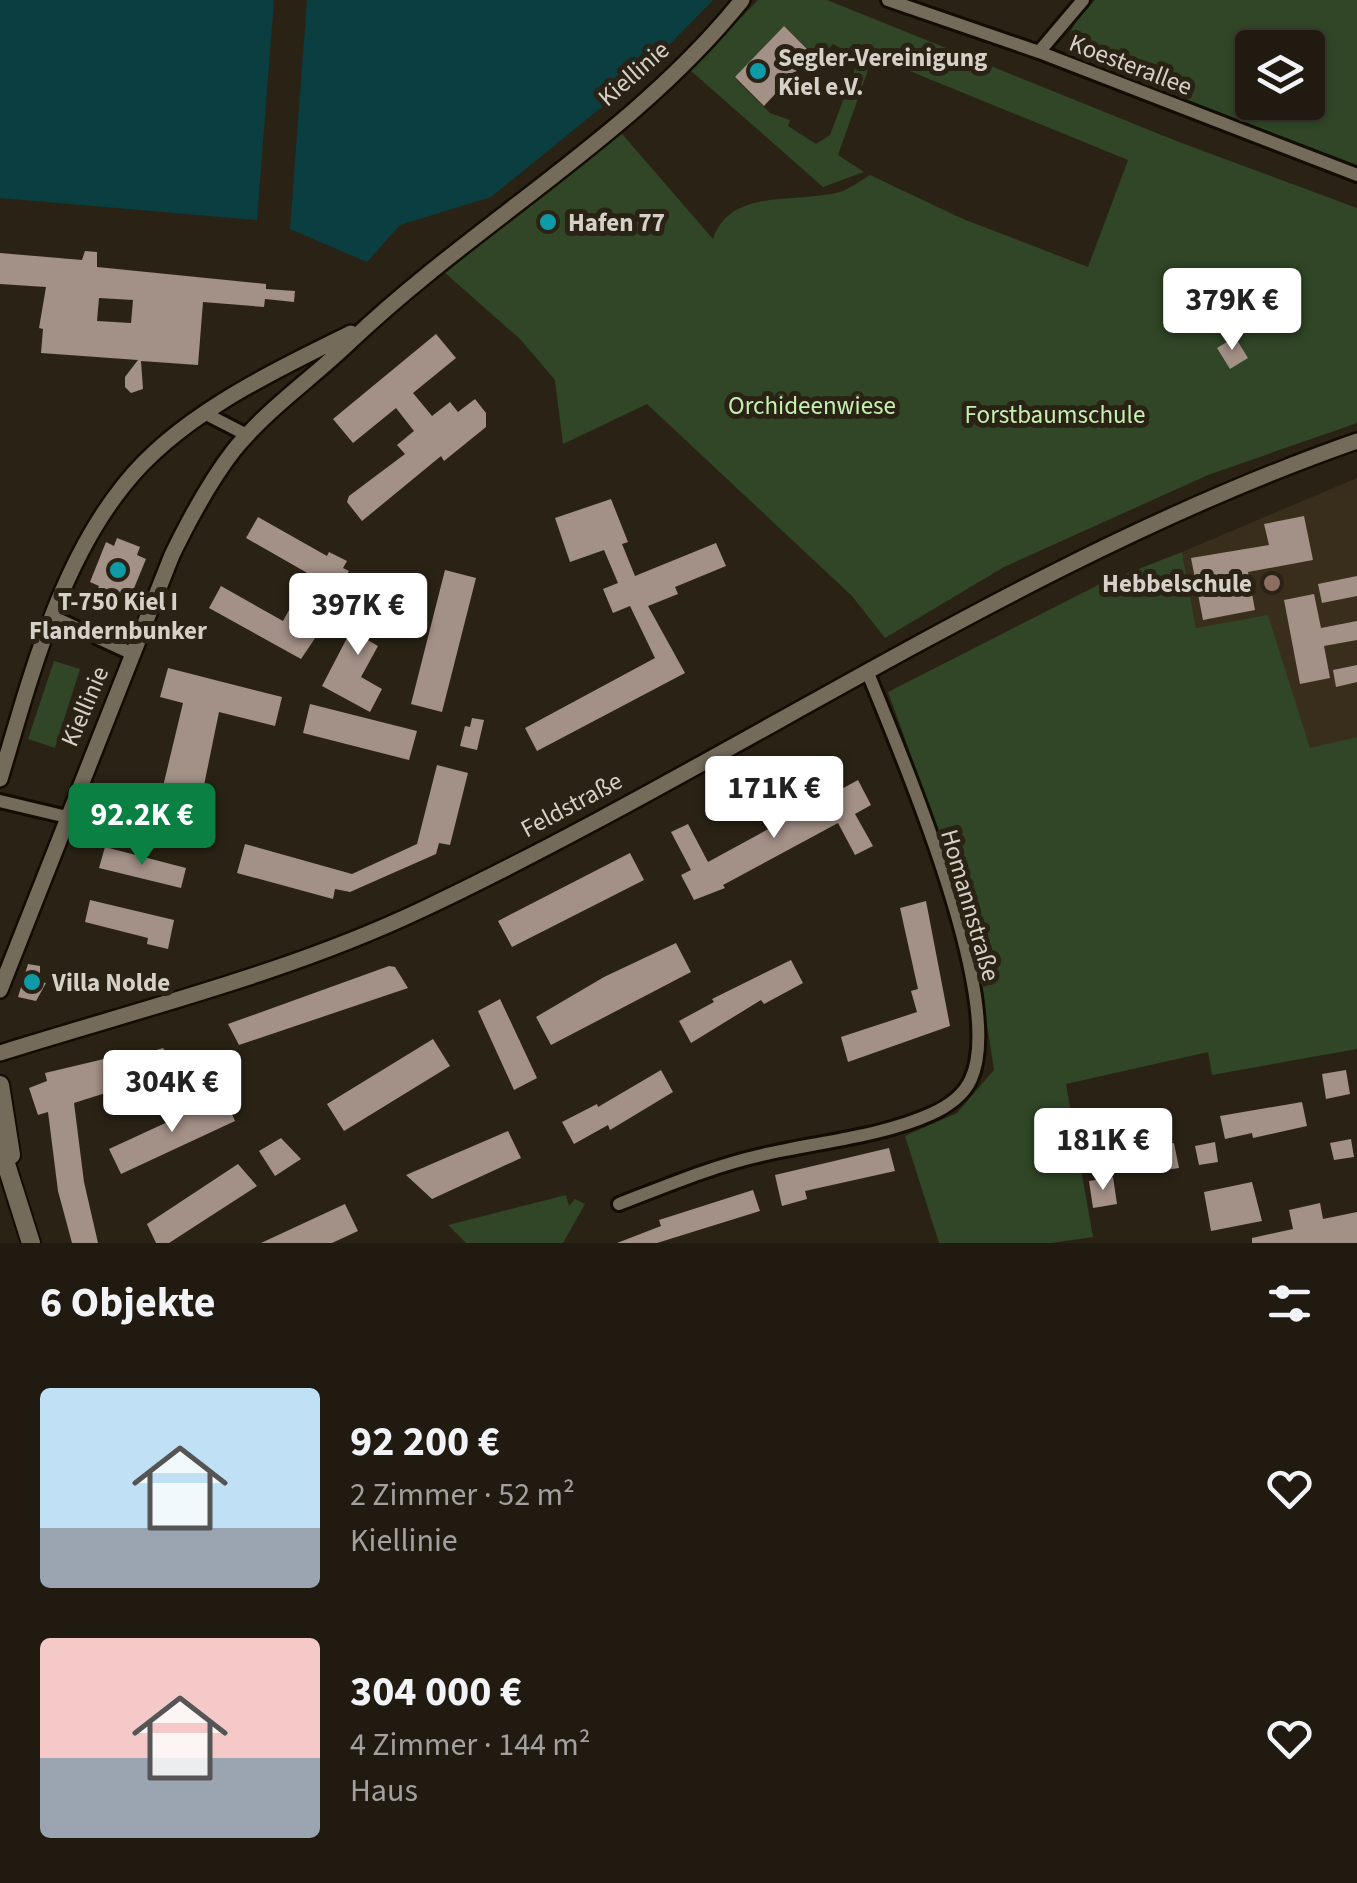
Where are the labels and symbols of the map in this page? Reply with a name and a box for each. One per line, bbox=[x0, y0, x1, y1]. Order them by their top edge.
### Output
street label: Koesterallee bbox=[1064, 25, 1197, 105]
street label: Kiellinie bbox=[590, 33, 677, 115]
place label: Segler-Vereinigung Kiel e.V. bbox=[778, 40, 987, 105]
marker: Segler-Vereinigung Kiel e.V. bbox=[747, 60, 769, 82]
place label: Hafen 77 bbox=[568, 205, 665, 241]
marker: Hafen 77 bbox=[537, 211, 559, 233]
pin: 379K € bbox=[1151, 268, 1313, 353]
park label: Orchideenwiese bbox=[728, 388, 896, 424]
park label: Forstbaumschule bbox=[965, 397, 1145, 433]
marker: T-750 Kiel I Flandernbunker bbox=[107, 559, 129, 581]
place label: Hebbelschule bbox=[1102, 566, 1252, 602]
marker: Hebbelschule bbox=[1261, 572, 1283, 594]
pin: 397K € bbox=[277, 573, 439, 658]
place label: T-750 Kiel I Flandernbunker bbox=[29, 584, 207, 649]
street label: Kiellinie bbox=[52, 661, 118, 752]
pin: 171K € bbox=[693, 756, 855, 841]
street label: Feldstraße bbox=[514, 763, 629, 847]
pin: 92.2K € bbox=[50, 783, 234, 868]
street label: Homannstraße bbox=[931, 825, 1009, 985]
place label: Villa Nolde bbox=[51, 965, 170, 1001]
marker: Villa Nolde bbox=[21, 971, 43, 993]
pin: 304K € bbox=[91, 1050, 253, 1135]
pin: 181K € bbox=[1022, 1108, 1184, 1193]

